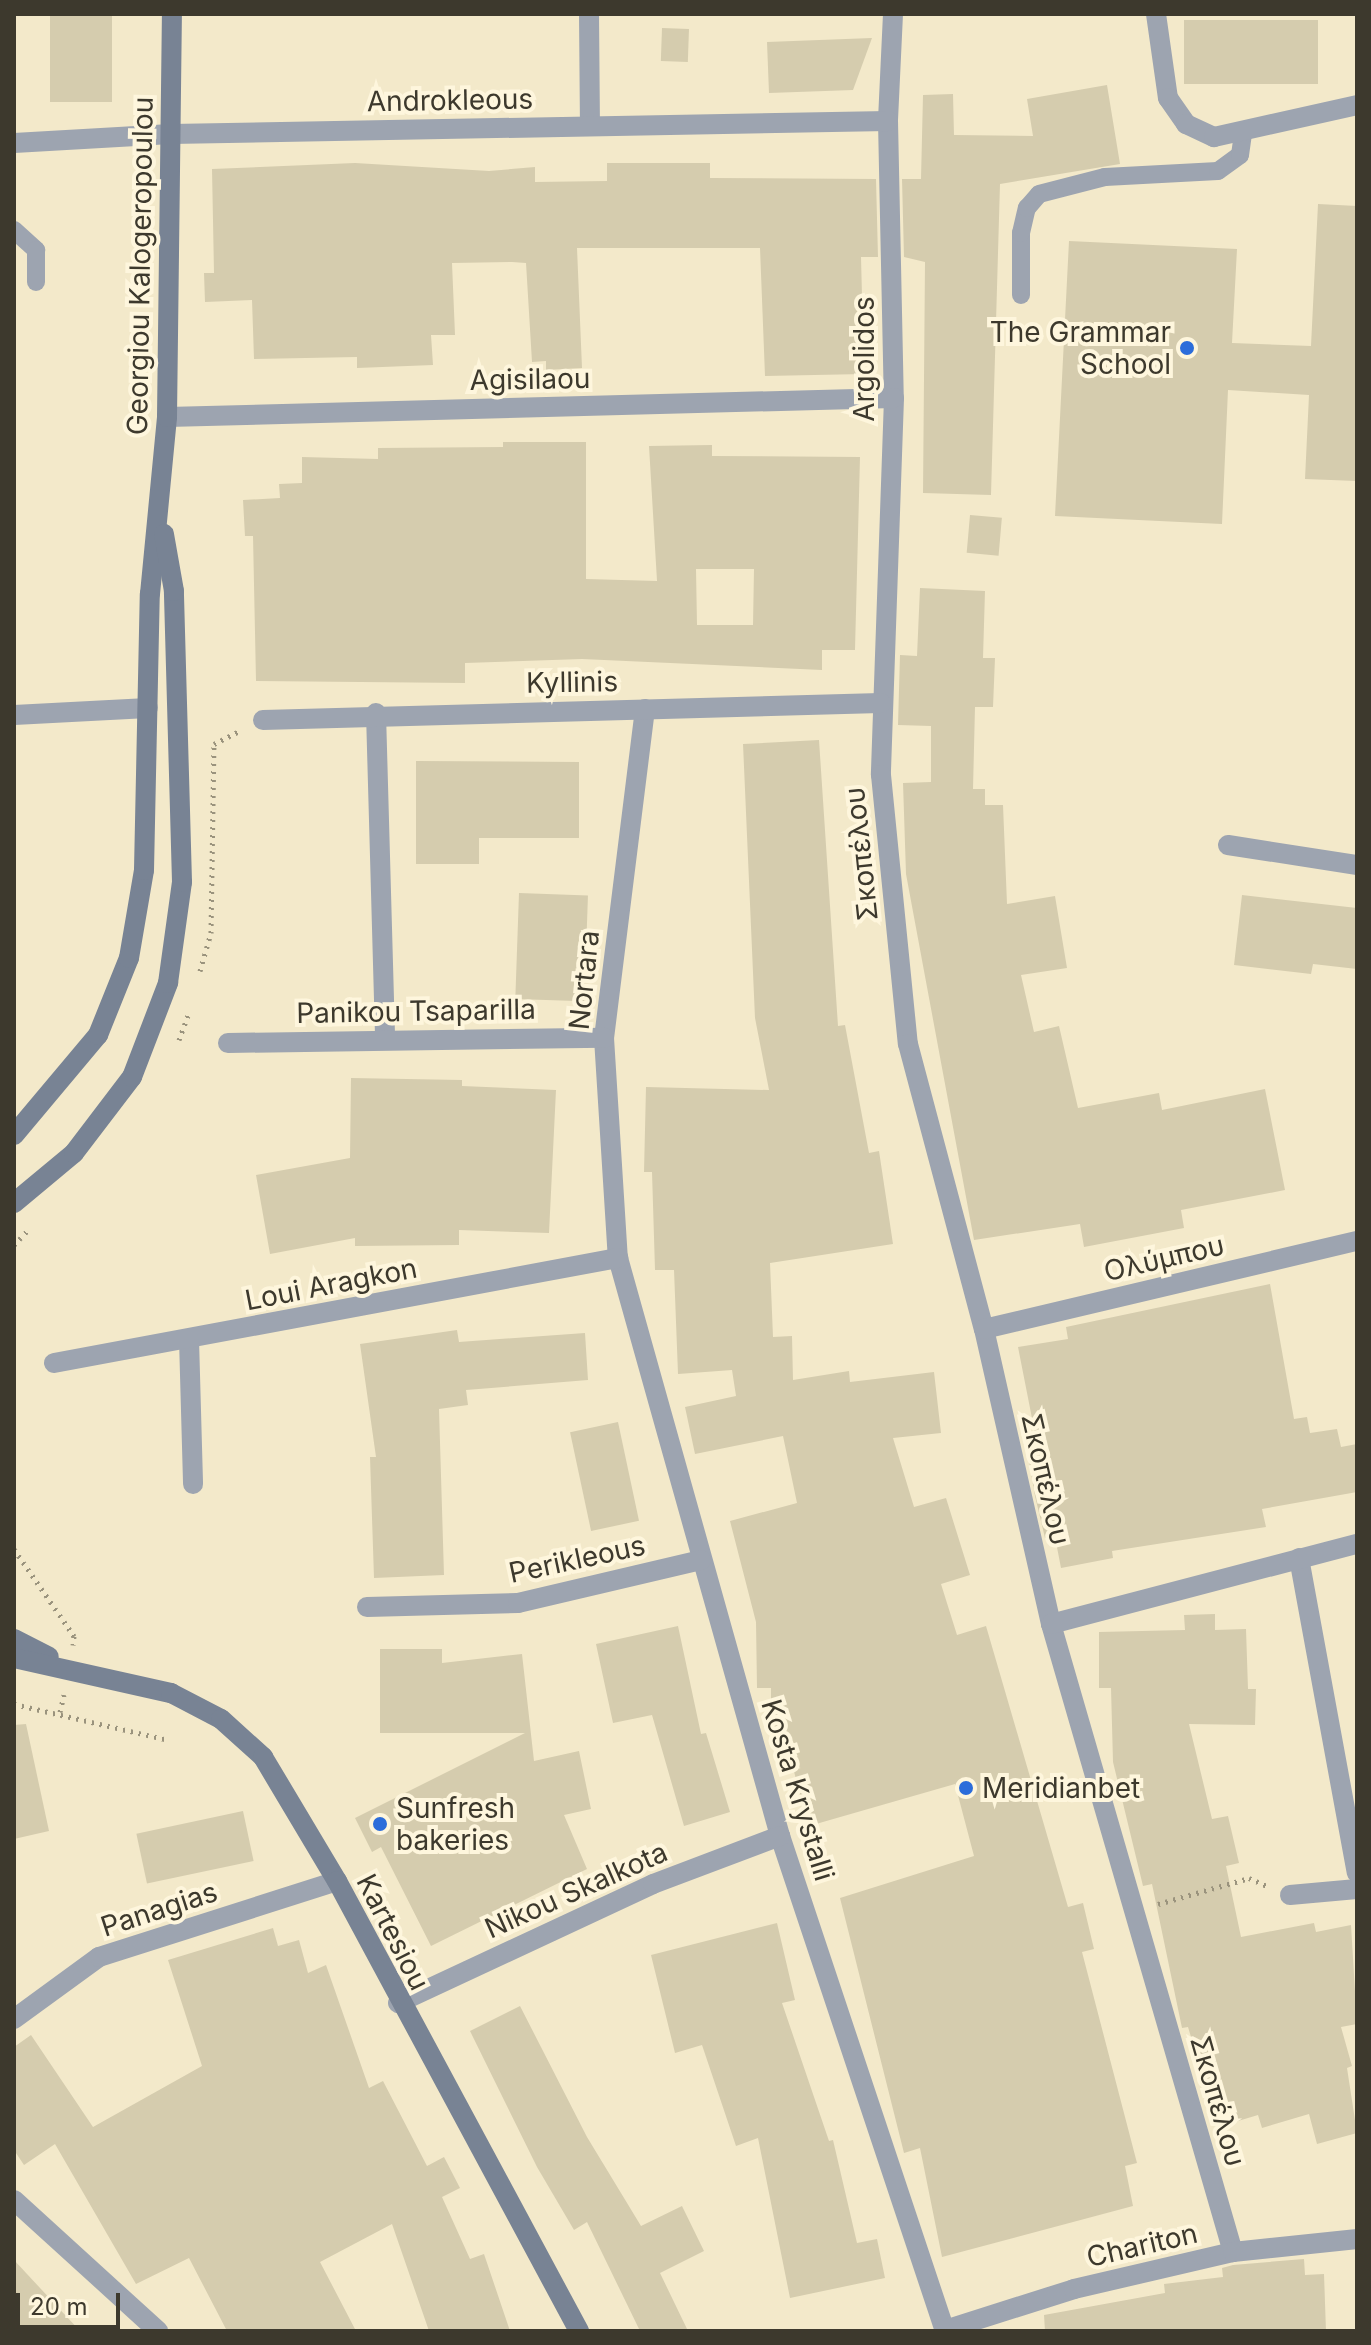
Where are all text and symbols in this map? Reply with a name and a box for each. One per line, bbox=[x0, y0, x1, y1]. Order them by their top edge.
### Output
street label: Androkleous bbox=[366, 82, 534, 118]
street label: Georgiou Kalogeropoulou bbox=[120, 97, 160, 435]
street label: Argolidos bbox=[847, 296, 881, 422]
place label: The Grammar School bbox=[990, 315, 1171, 381]
marker: The Grammar School bbox=[1178, 339, 1196, 357]
street label: Agisilaou bbox=[469, 361, 591, 397]
street label: Kyllinis bbox=[526, 664, 618, 700]
street label: Σκοπέλου bbox=[837, 786, 885, 922]
street label: Nortara bbox=[562, 928, 606, 1032]
street label: Panikou Tsaparilla bbox=[296, 992, 536, 1030]
street label: Ολύμπου bbox=[1101, 1228, 1227, 1288]
street label: Loui Aragkon bbox=[242, 1251, 420, 1317]
street label: Σκοπέλου bbox=[1015, 1410, 1077, 1548]
street label: Perikleous bbox=[506, 1528, 648, 1590]
street label: Kosta Krystalli bbox=[754, 1695, 842, 1885]
place label: Meridianbet bbox=[982, 1771, 1140, 1805]
marker: Meridianbet bbox=[957, 1779, 975, 1797]
place label: Sunfresh bakeries bbox=[396, 1791, 515, 1857]
marker: Sunfresh bakeries bbox=[371, 1815, 389, 1833]
street label: Nikou Skalkota bbox=[480, 1835, 672, 1945]
street label: Kartesiou bbox=[350, 1868, 436, 1996]
street label: Panagias bbox=[97, 1874, 221, 1944]
street label: Σκοπέλου bbox=[1183, 2032, 1253, 2170]
street label: Chariton bbox=[1083, 2216, 1201, 2274]
scale bar bbox=[20, 2277, 124, 2327]
text: 20 m bbox=[30, 2292, 88, 2321]

